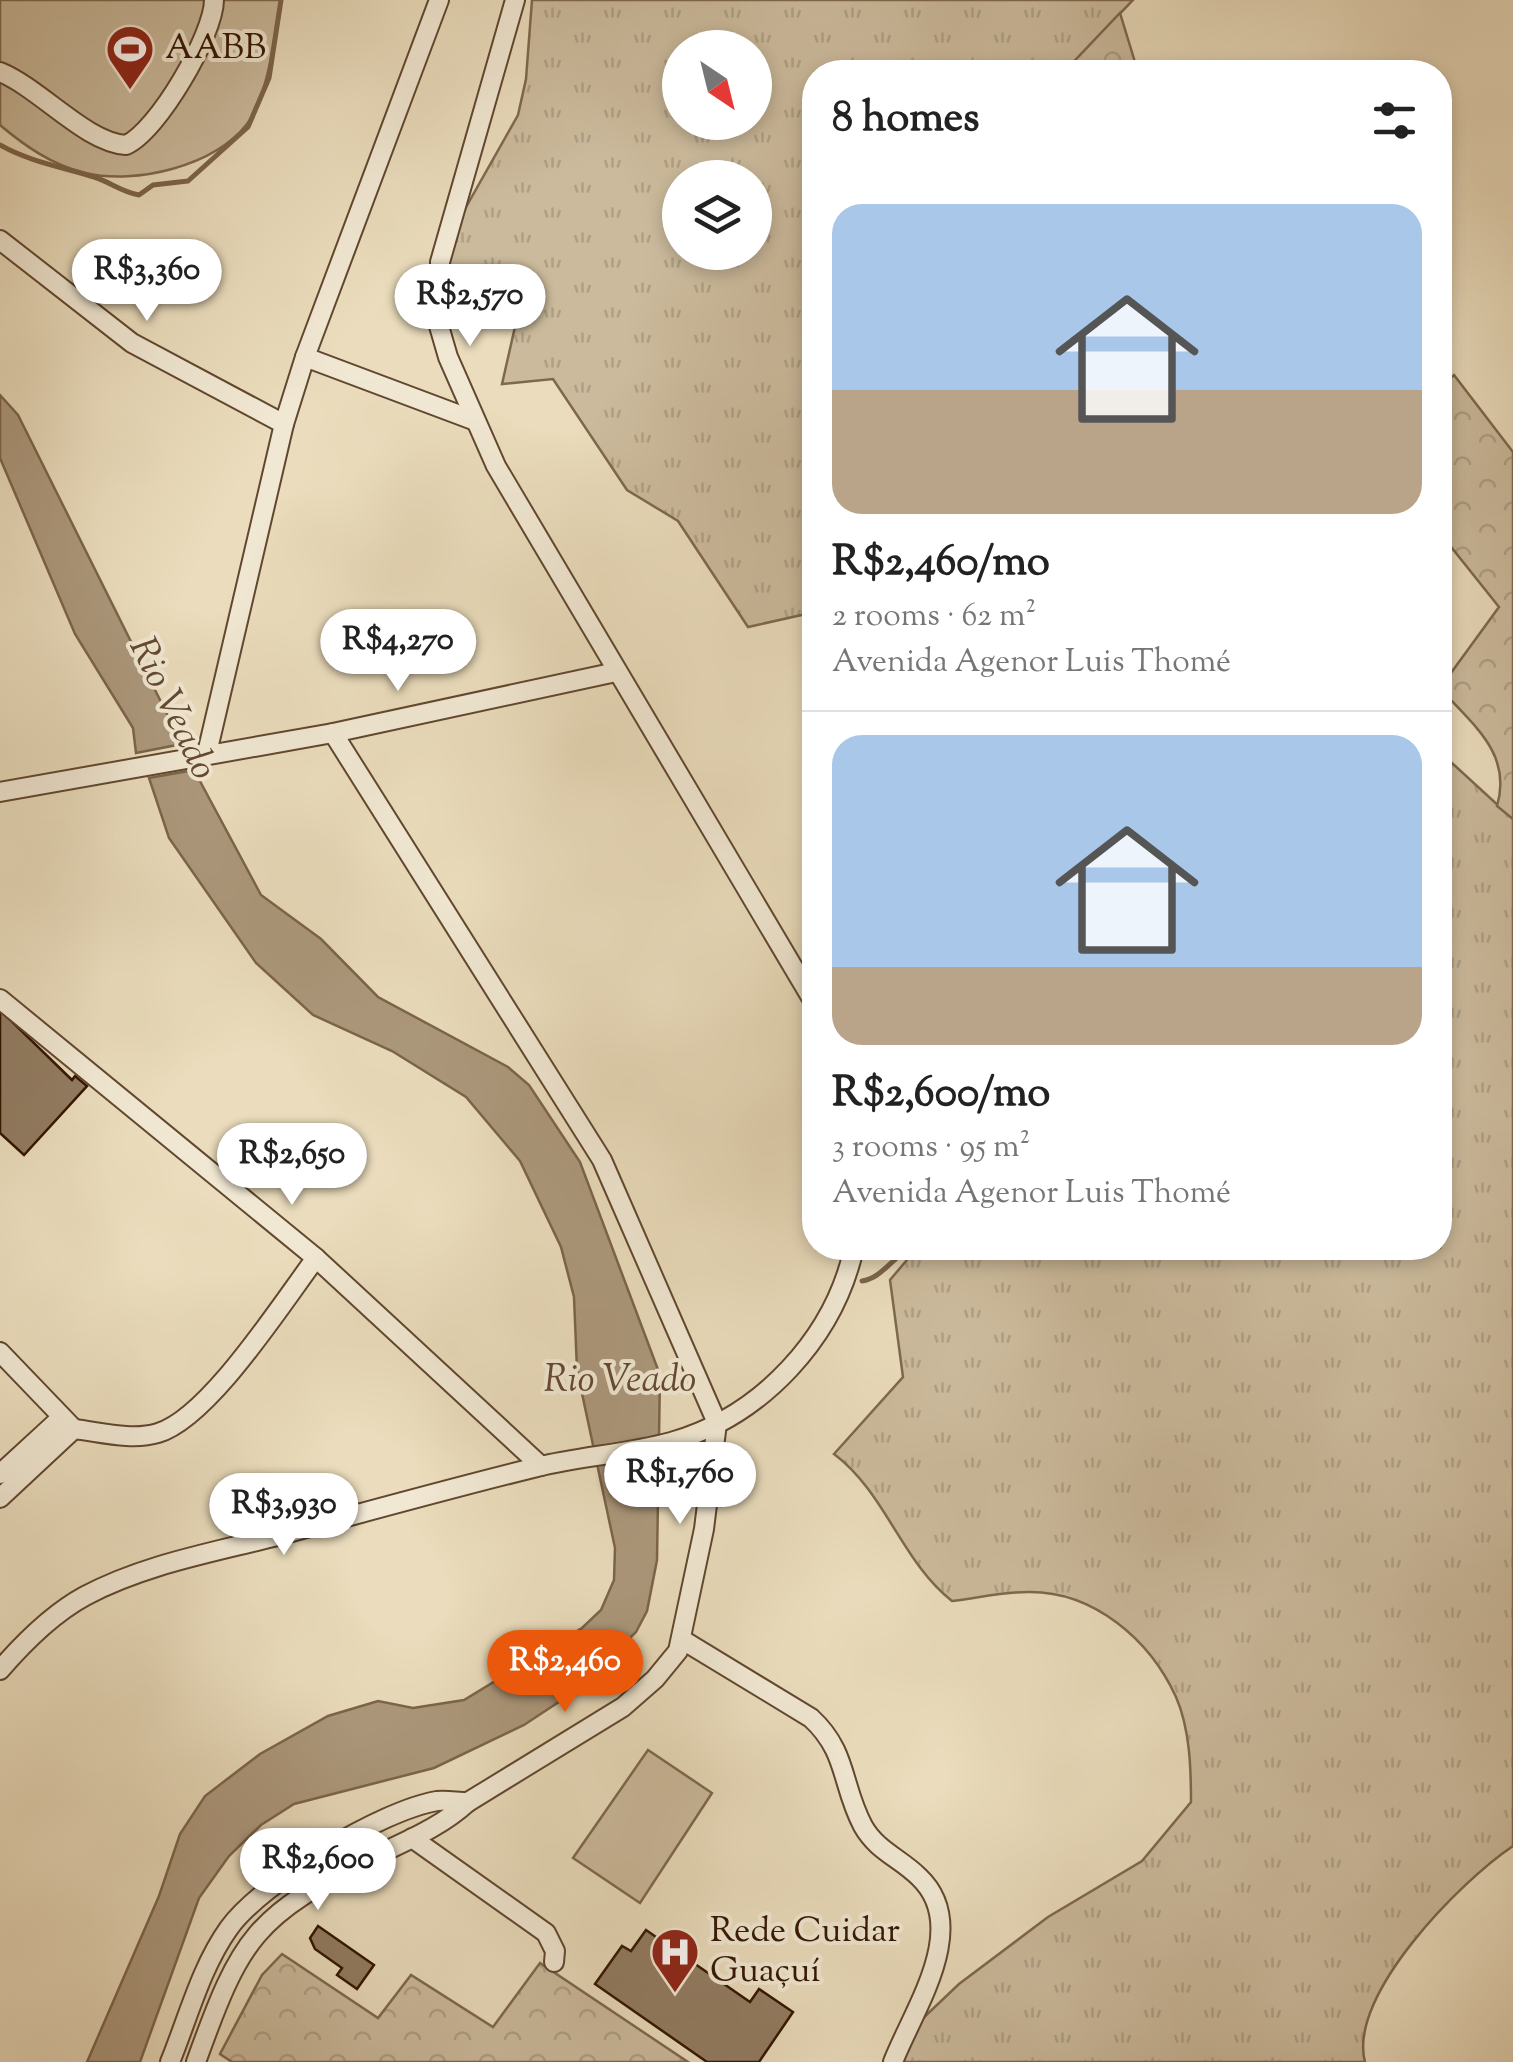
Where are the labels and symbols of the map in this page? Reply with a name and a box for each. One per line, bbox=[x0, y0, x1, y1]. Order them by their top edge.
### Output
sports icon: AABB bbox=[104, 23, 156, 91]
place label: AABB bbox=[165, 24, 266, 75]
north arrow bbox=[662, 30, 772, 140]
pin: R$3,360 bbox=[55, 239, 239, 324]
pin: R$2,570 bbox=[378, 264, 562, 349]
pin: R$4,270 bbox=[306, 609, 490, 694]
water label: Rio Veado bbox=[113, 629, 229, 789]
pin: R$2,650 bbox=[200, 1123, 384, 1208]
water label: Rio Veado bbox=[544, 1355, 696, 1409]
pin: R$1,760 bbox=[588, 1442, 772, 1527]
pin: R$3,930 bbox=[192, 1473, 376, 1558]
pin: R$2,460 bbox=[473, 1630, 657, 1715]
pin: R$2,600 bbox=[226, 1828, 410, 1913]
place label: Rede Cuidar Guaçuí bbox=[710, 1907, 900, 1998]
hospital icon: Rede Cuidar Guaçuí bbox=[649, 1926, 701, 1994]

